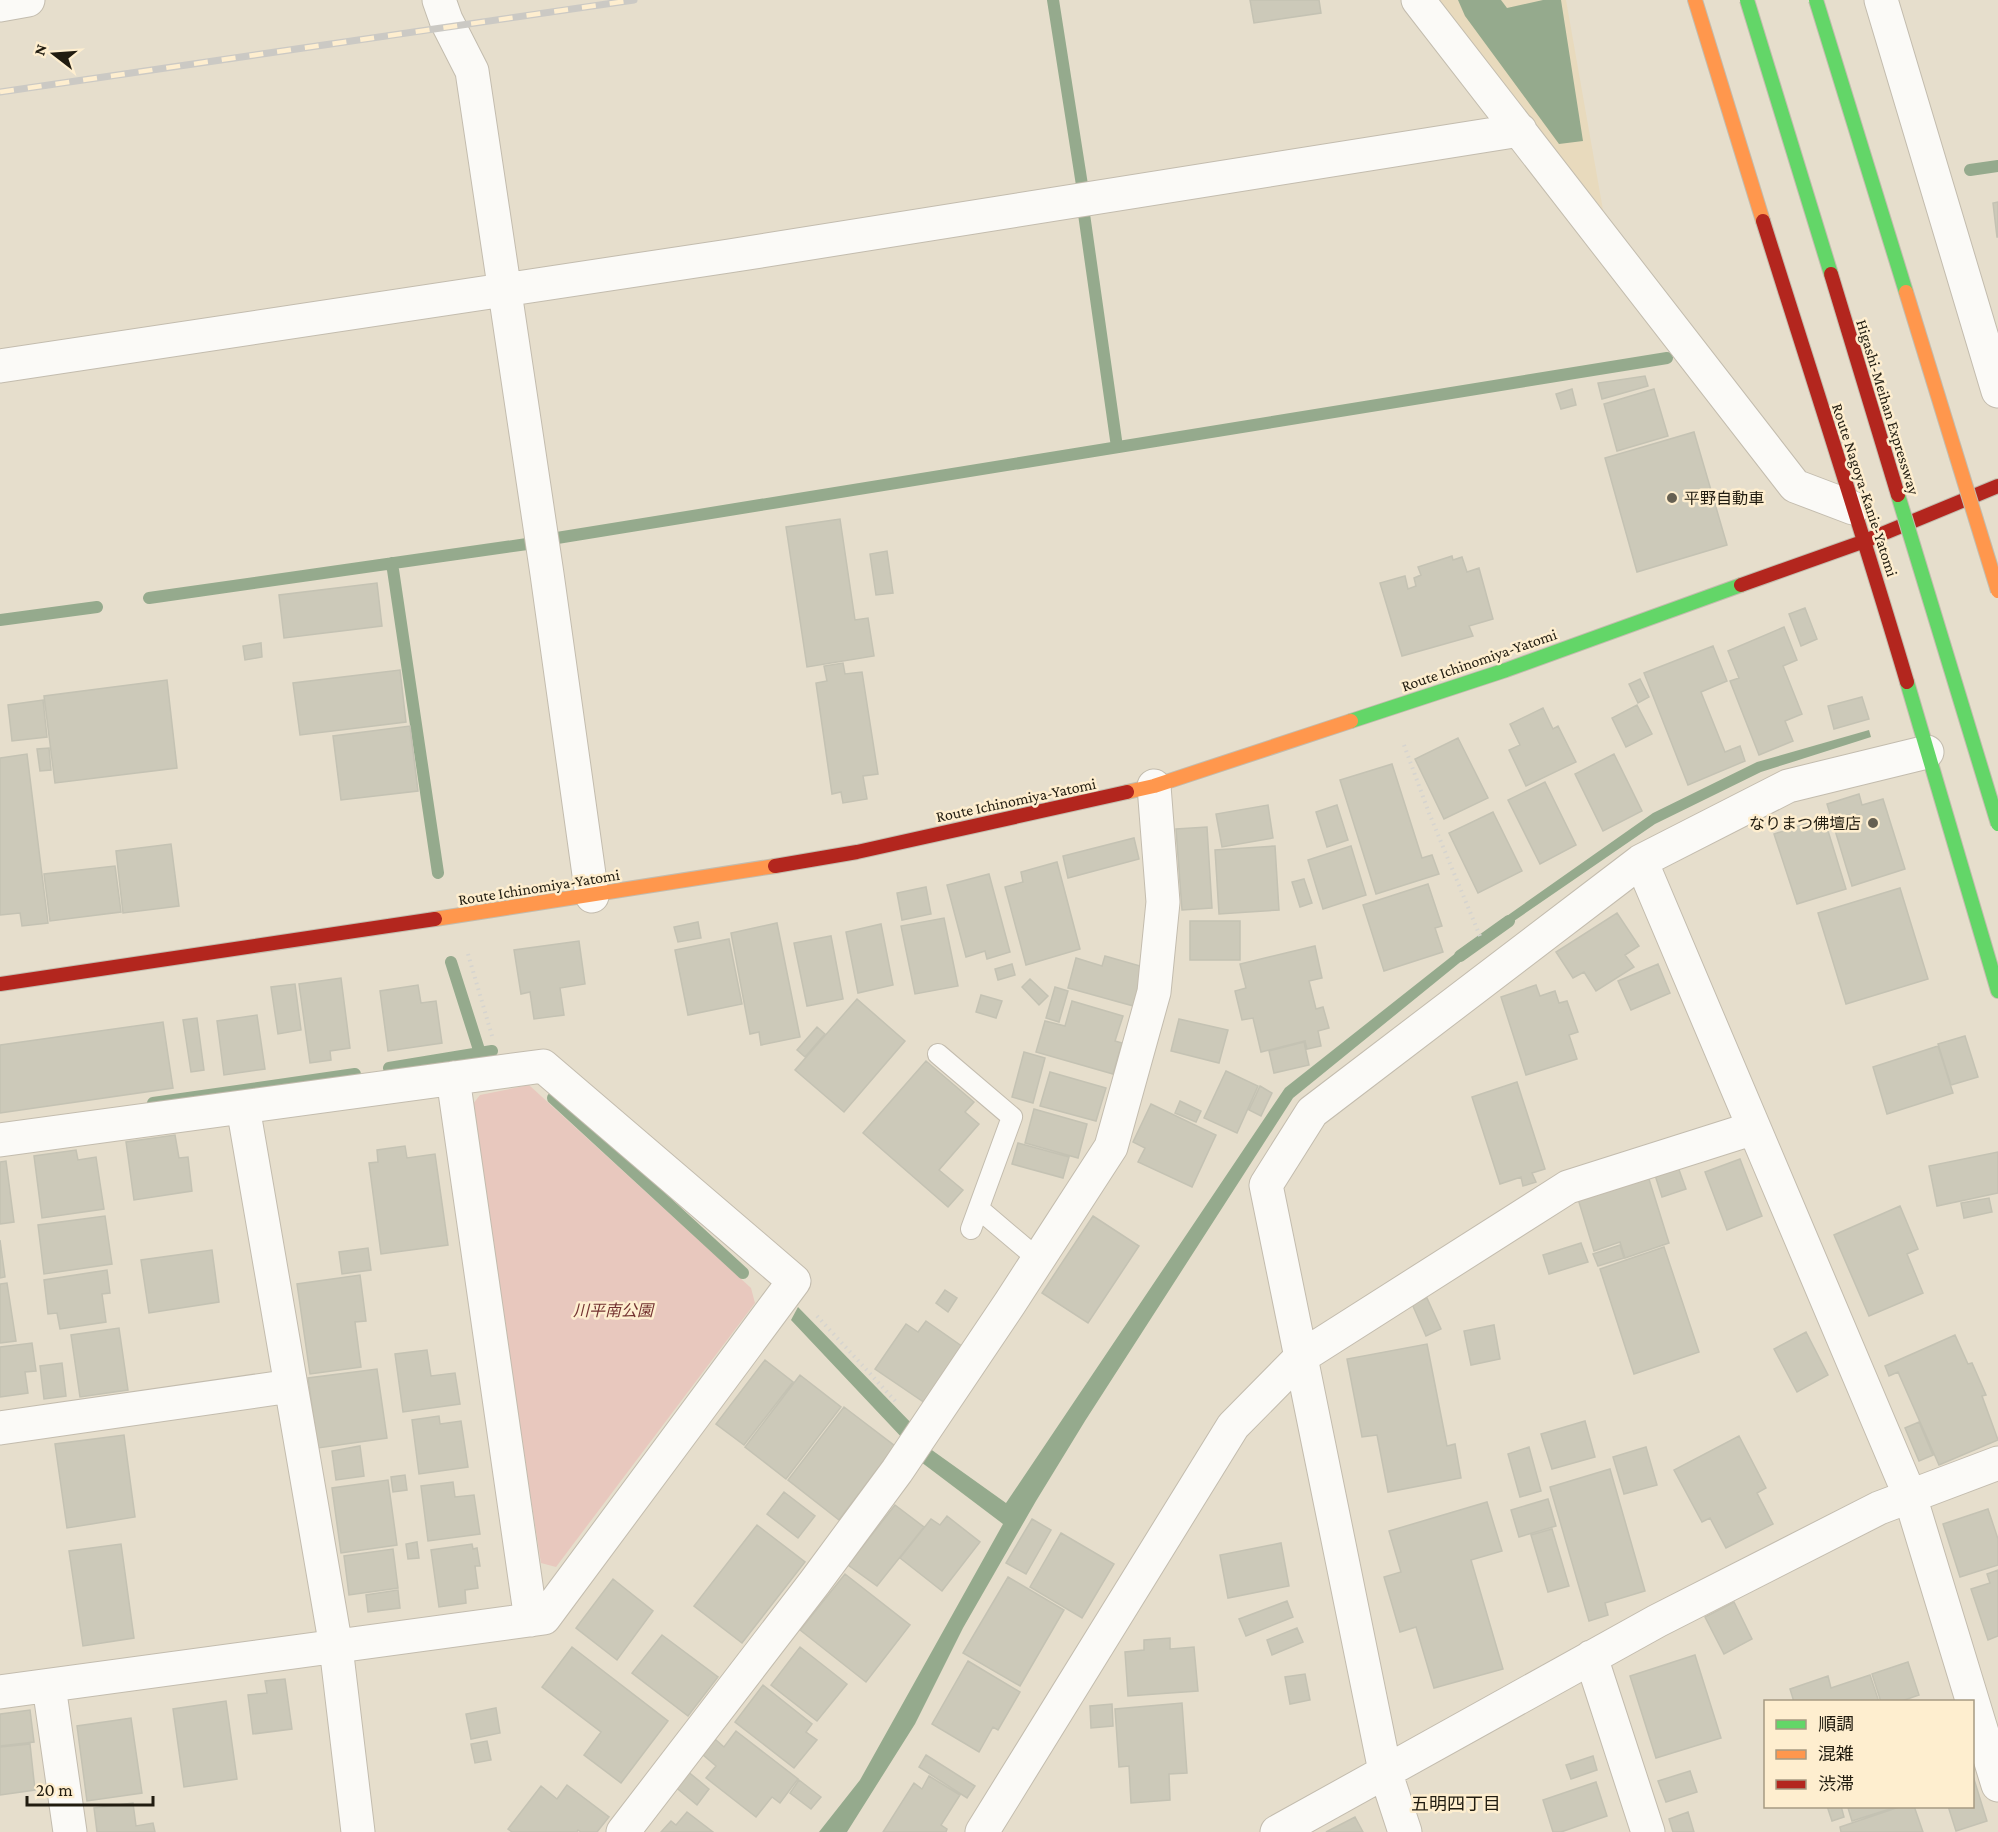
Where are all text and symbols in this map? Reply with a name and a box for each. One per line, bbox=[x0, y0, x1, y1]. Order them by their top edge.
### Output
north arrow bbox=[24, 24, 84, 84]
text: N bbox=[30, 42, 50, 57]
street label: Higashi-Meihan Expressway bbox=[1852, 317, 1923, 498]
street label: Route Nagoya-Kanie-Yatomi bbox=[1828, 401, 1901, 579]
place label: 平野自動車 bbox=[1684, 490, 1764, 507]
marker: 平野自動車 bbox=[1665, 491, 1679, 505]
street label: Route Ichinomiya-Yatomi bbox=[1399, 625, 1559, 696]
street label: Route Ichinomiya-Yatomi bbox=[934, 775, 1098, 826]
place label: なりまつ佛壇店 bbox=[1749, 815, 1861, 832]
marker: なりまつ佛壇店 bbox=[1866, 816, 1880, 830]
street label: Route Ichinomiya-Yatomi bbox=[457, 866, 621, 909]
park label: 川平南公園 bbox=[573, 1302, 655, 1319]
legend bbox=[1764, 1700, 1974, 1808]
text: 順調 bbox=[1818, 1714, 1854, 1734]
text: 混雑 bbox=[1818, 1744, 1854, 1764]
scale bar bbox=[27, 1769, 153, 1807]
text: 渋滞 bbox=[1818, 1774, 1854, 1794]
text: 20 m bbox=[36, 1780, 73, 1800]
district label: 五明四丁目 bbox=[1411, 1794, 1501, 1814]

